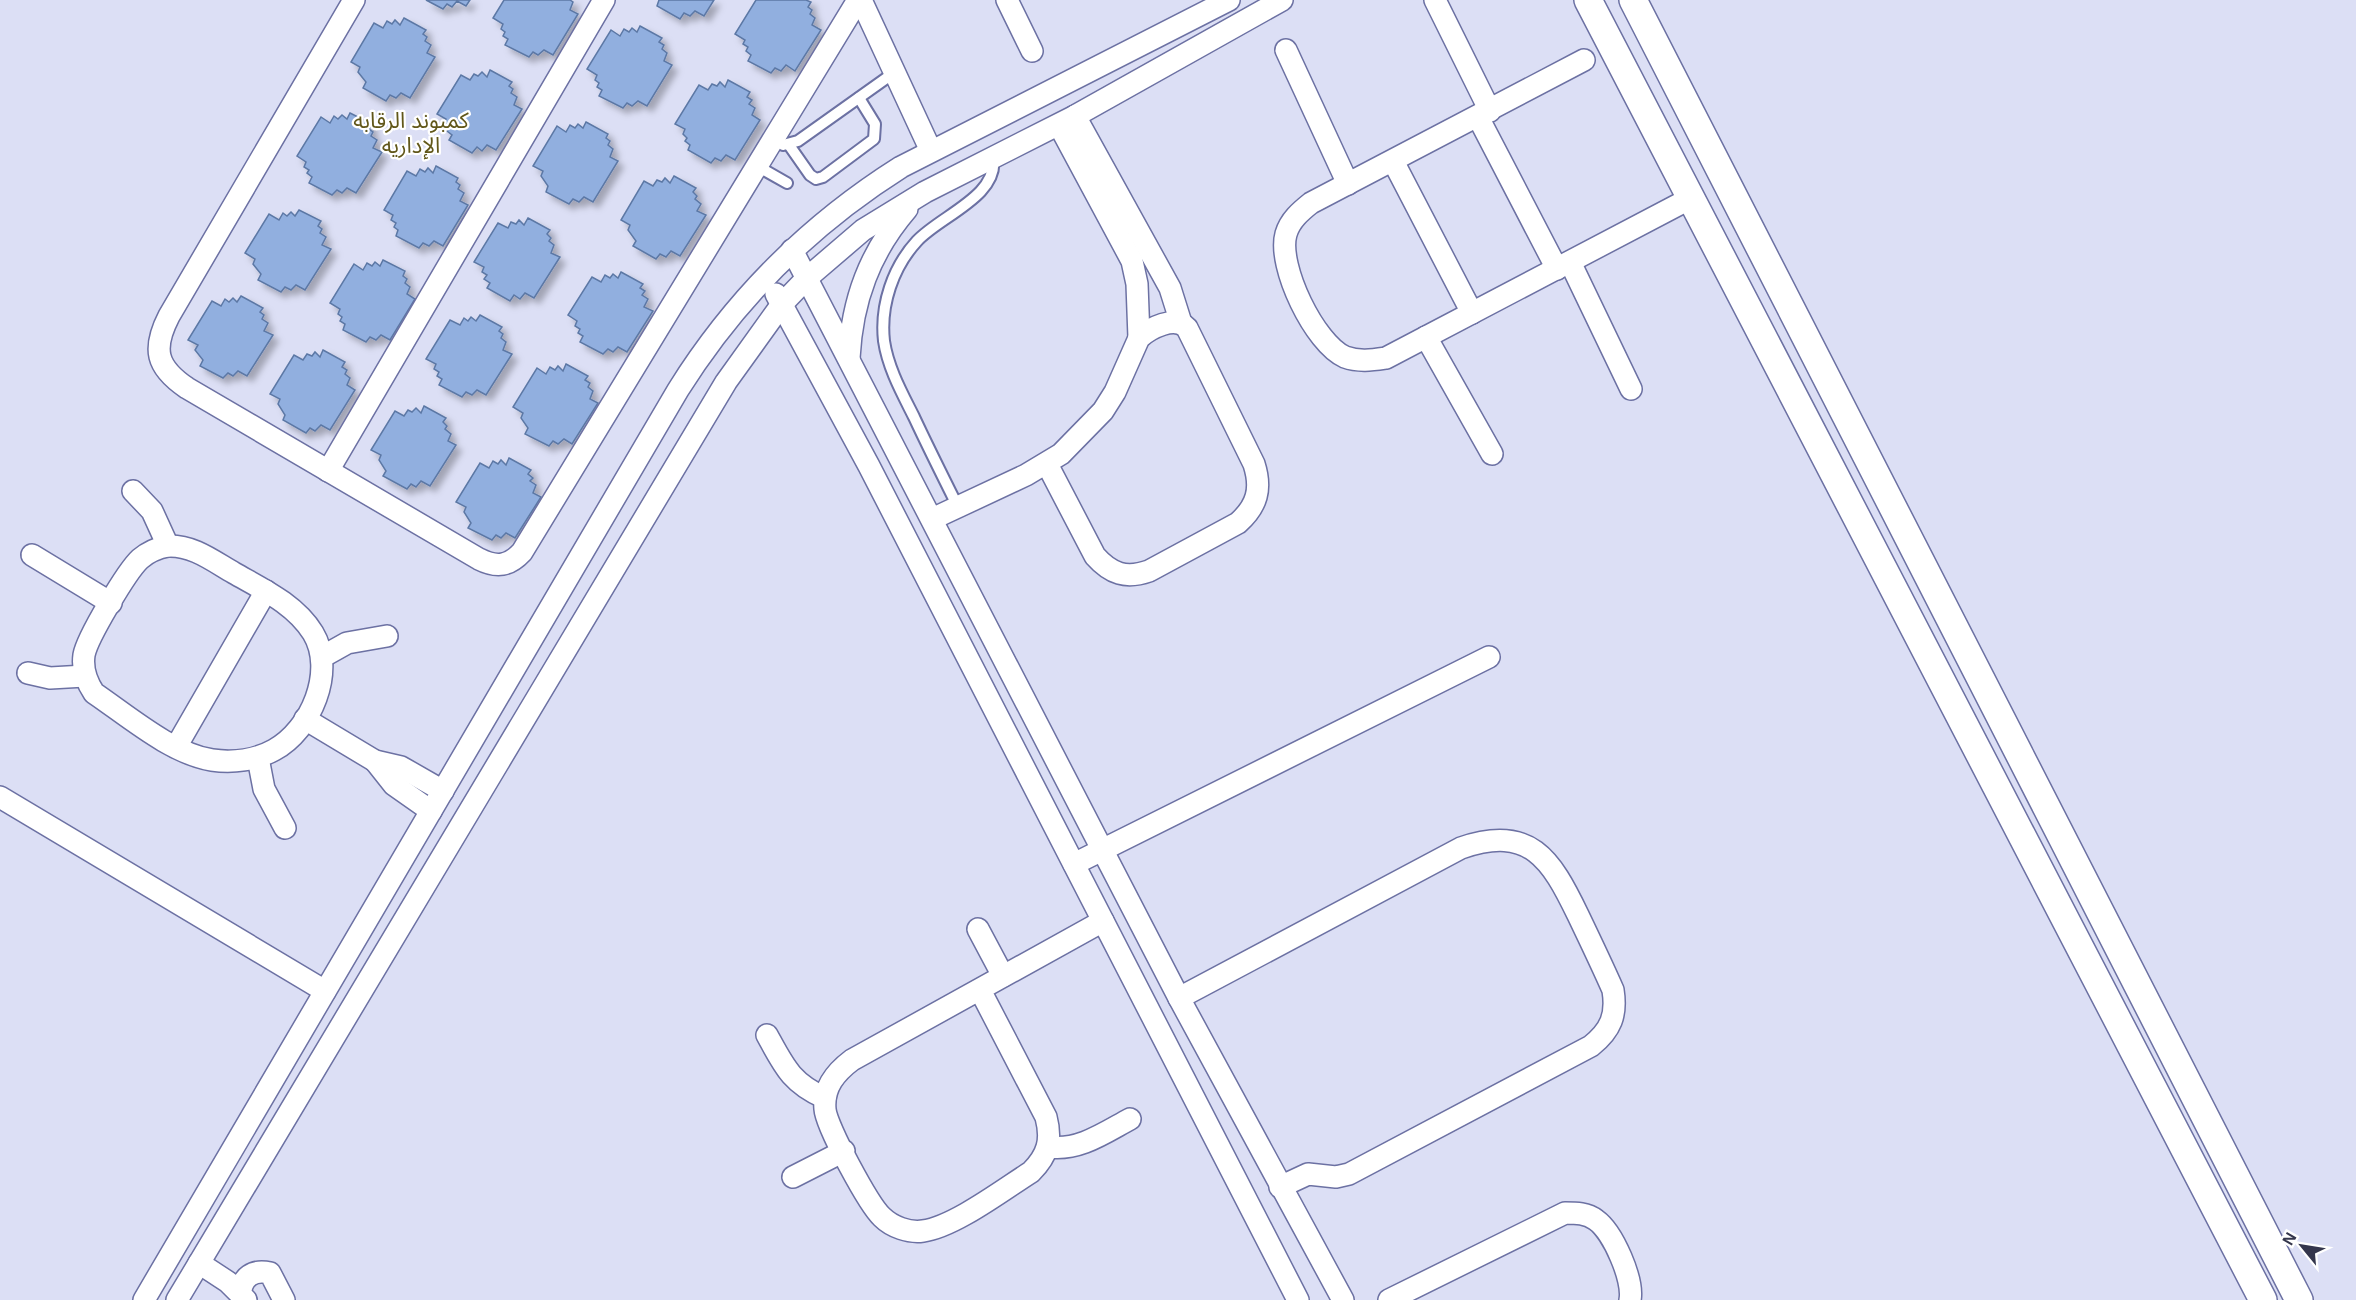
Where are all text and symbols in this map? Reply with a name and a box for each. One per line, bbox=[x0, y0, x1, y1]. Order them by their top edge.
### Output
district label: كمبوند الرقابه الإداريه bbox=[353, 108, 470, 160]
north arrow bbox=[2272, 1216, 2332, 1276]
text: N bbox=[2279, 1229, 2300, 1248]

